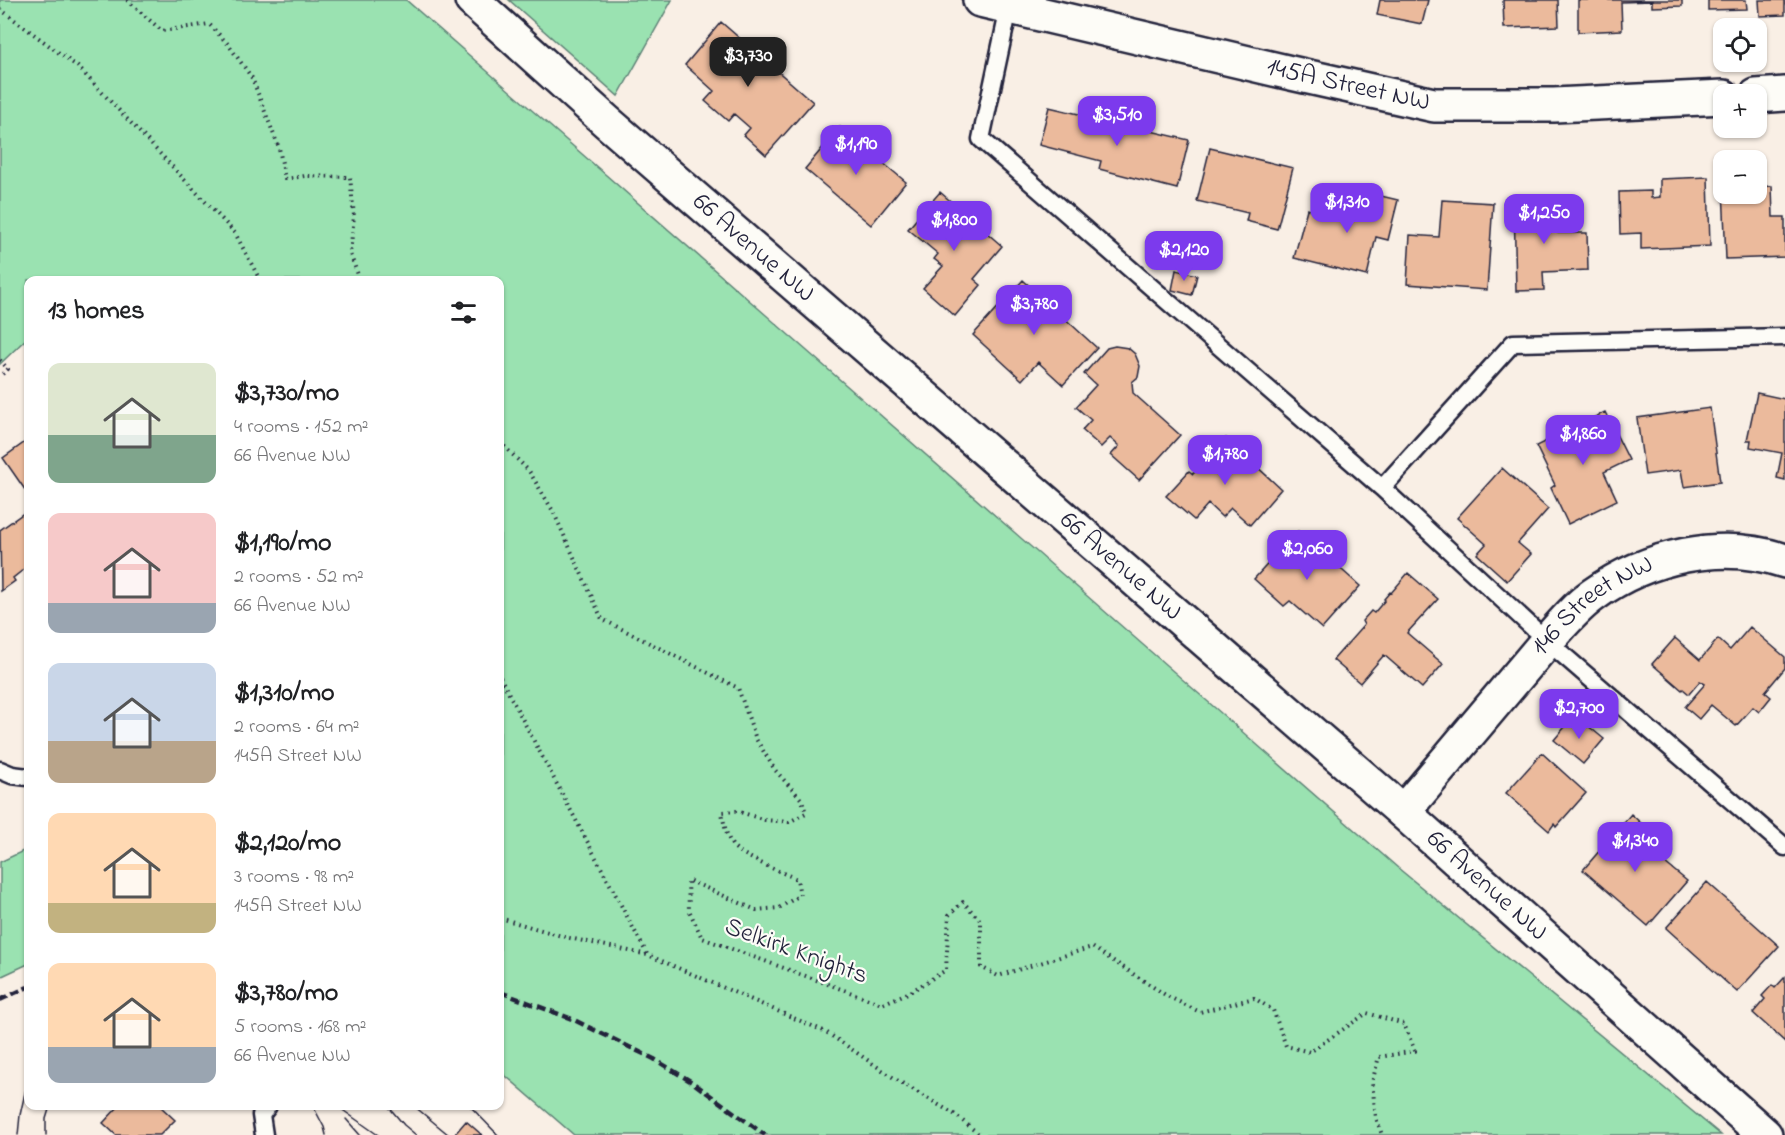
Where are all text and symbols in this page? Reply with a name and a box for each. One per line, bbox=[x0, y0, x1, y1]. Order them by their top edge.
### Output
map controls bbox=[1713, 18, 1767, 204]
button: locate bbox=[1713, 18, 1767, 72]
pin: $3,730 bbox=[699, 37, 797, 88]
text: $3,730 bbox=[724, 42, 772, 71]
street label: 145A Street NW bbox=[1263, 49, 1433, 122]
button: + bbox=[1713, 84, 1767, 138]
pin: $3,510 bbox=[1068, 96, 1166, 147]
text: $3,510 bbox=[1092, 101, 1142, 130]
pin: $1,190 bbox=[807, 125, 905, 176]
text: $1,190 bbox=[835, 130, 877, 159]
button: − bbox=[1713, 150, 1767, 204]
pin: $1,310 bbox=[1298, 183, 1396, 234]
street label: 66 Avenue NW bbox=[683, 184, 823, 312]
text: $1,310 bbox=[1324, 188, 1370, 217]
pin: $1,250 bbox=[1495, 194, 1593, 245]
text: $1,250 bbox=[1518, 199, 1570, 228]
pin: $1,800 bbox=[905, 201, 1003, 252]
text: $1,800 bbox=[931, 206, 977, 235]
pin: $2,120 bbox=[1135, 231, 1233, 282]
text: $2,120 bbox=[1159, 236, 1209, 265]
pin: $3,780 bbox=[985, 285, 1083, 336]
text: $3,780 bbox=[1010, 290, 1058, 319]
text: 13 homes bbox=[48, 293, 144, 331]
icon: filters bbox=[447, 296, 480, 329]
text: $3,730/mo bbox=[234, 375, 339, 413]
icon: home bbox=[96, 387, 168, 459]
text: 4 rooms · 152 m² bbox=[234, 413, 368, 442]
pin: $1,860 bbox=[1534, 415, 1632, 466]
text: $1,860 bbox=[1560, 420, 1606, 449]
pin: $1,780 bbox=[1176, 435, 1274, 486]
text: $1,780 bbox=[1202, 440, 1248, 469]
text: 66 Avenue NW bbox=[234, 442, 350, 471]
street label: 66 Avenue NW bbox=[1050, 503, 1190, 631]
text: $1,190/mo bbox=[234, 525, 332, 563]
pin: $2,060 bbox=[1258, 530, 1356, 581]
text: $2,060 bbox=[1281, 535, 1333, 564]
icon: home bbox=[96, 537, 168, 609]
street label: 146 Street NW bbox=[1523, 546, 1659, 665]
text: 2 rooms · 52 m² bbox=[234, 563, 364, 592]
text: 66 Avenue NW bbox=[234, 592, 350, 621]
text: $1,310/mo bbox=[234, 675, 334, 713]
icon: home bbox=[96, 687, 168, 759]
pin: $2,700 bbox=[1530, 689, 1628, 740]
text: $2,700 bbox=[1554, 694, 1605, 723]
text: 2 rooms · 64 m² bbox=[234, 713, 359, 742]
text: 145A Street NW bbox=[234, 742, 362, 771]
street label: 66 Avenue NW bbox=[1417, 822, 1555, 951]
pin: $1,340 bbox=[1586, 822, 1684, 873]
text: $2,120/mo bbox=[234, 825, 341, 863]
text: $1,340 bbox=[1611, 827, 1659, 856]
icon: home bbox=[96, 837, 168, 909]
text: 3 rooms · 98 m² bbox=[234, 863, 354, 892]
text: 145A Street NW bbox=[234, 892, 362, 921]
street label: Selkirk Knights bbox=[719, 909, 873, 995]
text: $3,780/mo bbox=[234, 975, 338, 1013]
icon: home bbox=[96, 987, 168, 1059]
text: 5 rooms · 168 m² bbox=[234, 1013, 367, 1042]
text: 66 Avenue NW bbox=[234, 1042, 350, 1071]

